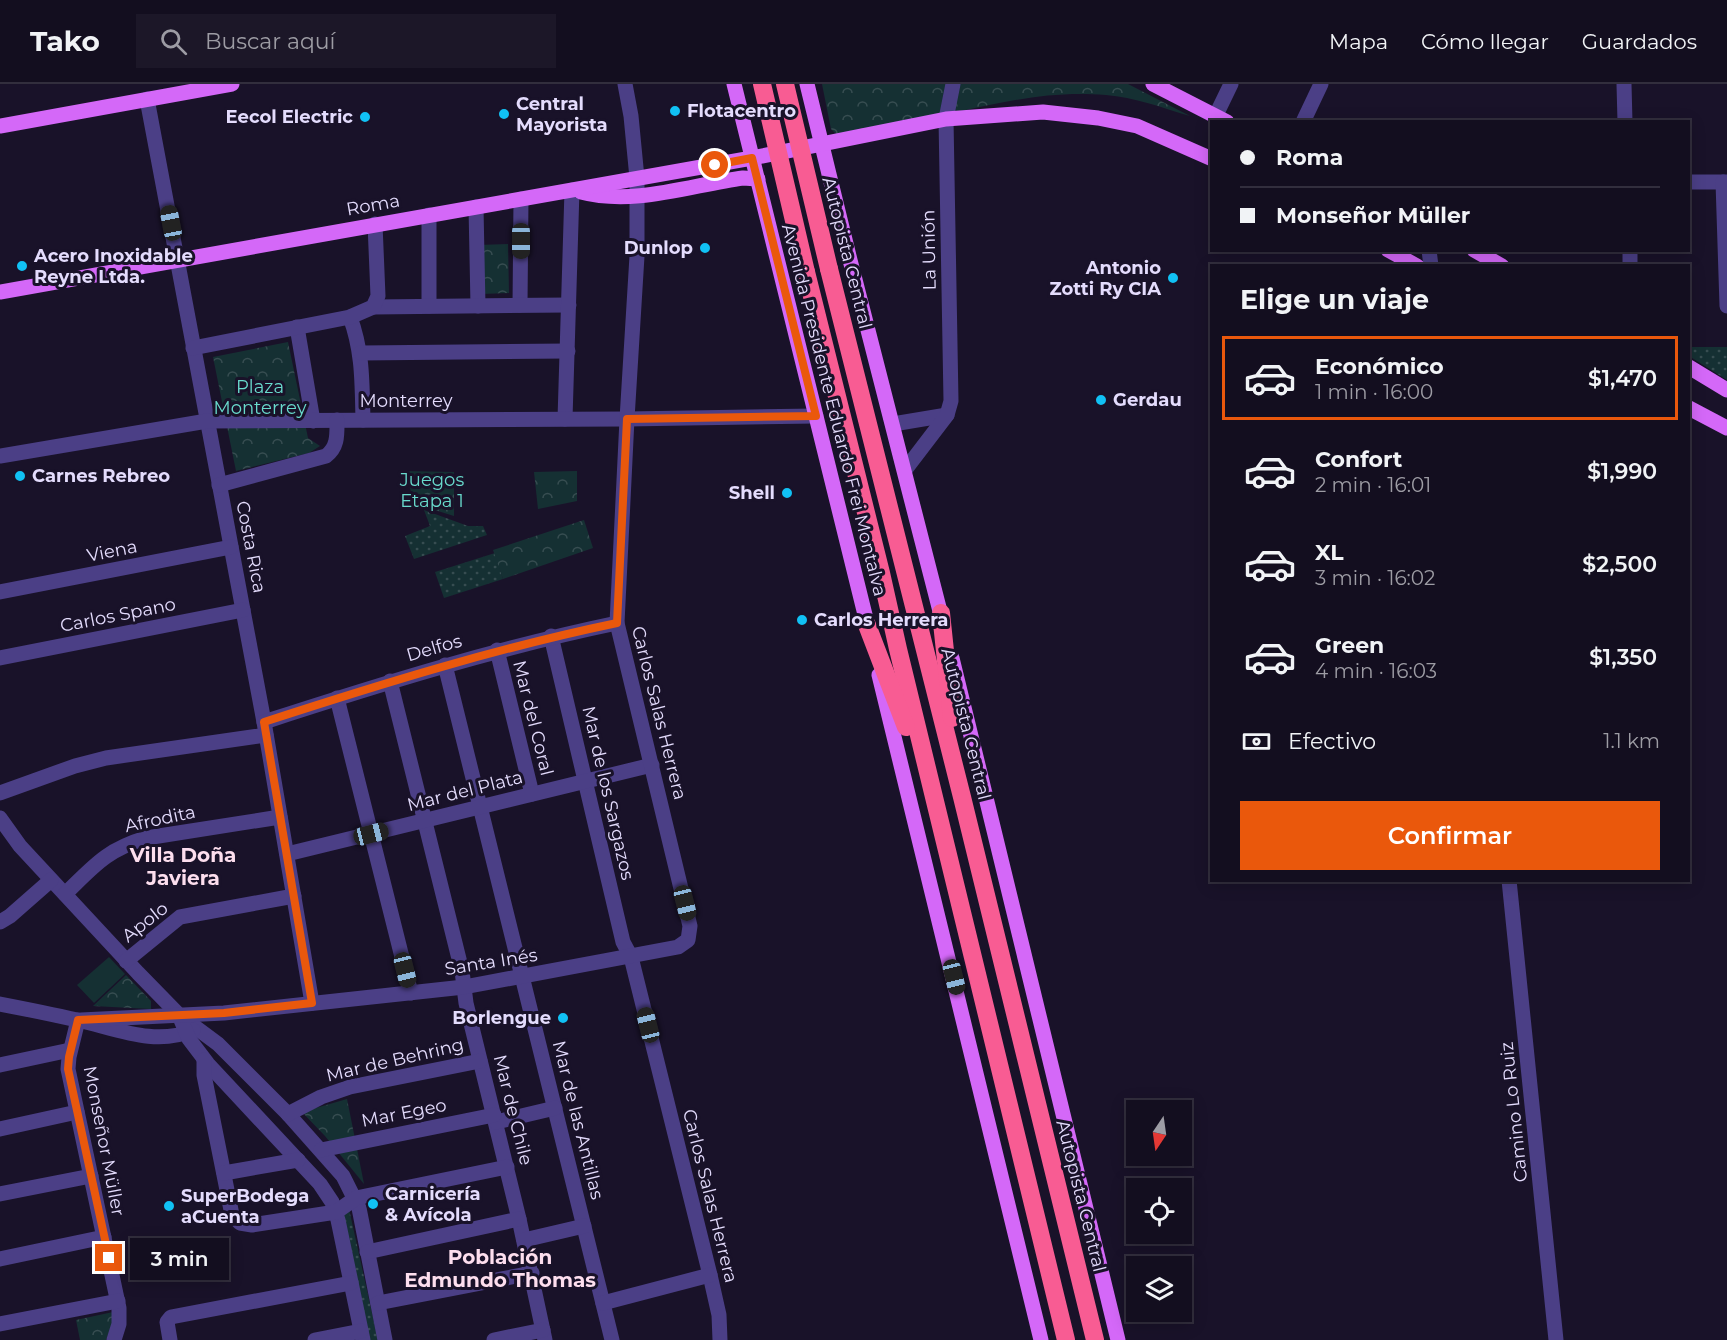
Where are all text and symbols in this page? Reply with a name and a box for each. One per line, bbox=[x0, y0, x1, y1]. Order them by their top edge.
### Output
search box bbox=[136, 14, 556, 68]
text: Tako bbox=[30, 24, 100, 58]
icon: search bbox=[157, 25, 190, 58]
text: Buscar aquí bbox=[205, 28, 336, 55]
text: Mapa bbox=[1329, 29, 1388, 54]
text: Cómo llegar bbox=[1421, 29, 1549, 54]
text: Guardados bbox=[1582, 29, 1697, 54]
place label: Central Mayorista bbox=[516, 93, 608, 136]
place label: Flotacentro bbox=[687, 100, 796, 122]
marker: Flotacentro bbox=[668, 104, 682, 118]
place label: Eecol Electric bbox=[226, 106, 353, 128]
marker: Central Mayorista bbox=[497, 107, 511, 121]
marker: Eecol Electric bbox=[358, 110, 372, 124]
text: Roma bbox=[1276, 144, 1343, 171]
route start bbox=[701, 151, 728, 178]
street label: Autopista Central bbox=[817, 175, 877, 331]
street label: Roma bbox=[344, 189, 402, 221]
text: Monseñor Müller bbox=[1276, 202, 1470, 229]
car bbox=[159, 204, 183, 242]
street label: La Unión bbox=[917, 209, 941, 291]
street label: Avenida Presidente Eduardo Frei Montalva bbox=[777, 222, 891, 598]
car bbox=[512, 223, 530, 259]
place label: Dunlop bbox=[624, 237, 693, 259]
marker: Dunlop bbox=[698, 241, 712, 255]
place label: Acero Inoxidable Reyne Ltda. bbox=[33, 245, 193, 288]
place label: Antonio Zotti Ry CIA bbox=[1049, 257, 1161, 300]
marker: Acero Inoxidable Reyne Ltda. bbox=[15, 259, 29, 273]
marker: Antonio Zotti Ry CIA bbox=[1166, 271, 1180, 285]
text: Elige un viaje bbox=[1240, 283, 1429, 316]
icon: car bbox=[1243, 351, 1297, 405]
text: Económico bbox=[1315, 353, 1444, 380]
text: $1,470 bbox=[1588, 365, 1657, 392]
park label: Plaza Monterrey bbox=[213, 376, 307, 419]
text: 1 min · 16:00 bbox=[1315, 380, 1433, 404]
place label: Gerdau bbox=[1113, 389, 1182, 411]
street label: Monterrey bbox=[359, 390, 453, 412]
marker: Gerdau bbox=[1094, 393, 1108, 407]
icon: car bbox=[1243, 444, 1297, 498]
text: Confort bbox=[1315, 446, 1402, 473]
text: $1,990 bbox=[1587, 458, 1657, 485]
place label: Carnes Rebreo bbox=[32, 465, 170, 487]
marker: Carnes Rebreo bbox=[13, 469, 27, 483]
park label: Juegos Etapa 1 bbox=[399, 469, 464, 512]
text: 2 min · 16:01 bbox=[1315, 473, 1431, 497]
place label: Shell bbox=[729, 482, 775, 504]
marker: Shell bbox=[780, 486, 794, 500]
street label: Costa Rica bbox=[231, 499, 271, 595]
street label: Viena bbox=[85, 535, 139, 567]
icon: car bbox=[1243, 537, 1297, 591]
text: XL bbox=[1315, 539, 1344, 566]
text: $2,500 bbox=[1582, 551, 1657, 578]
text: 3 min · 16:02 bbox=[1315, 566, 1435, 590]
street label: Carlos Spano bbox=[58, 593, 178, 637]
place label: Carlos Herrera bbox=[814, 609, 948, 631]
marker: Carlos Herrera bbox=[795, 613, 809, 627]
street label: Carlos Salas Herrera bbox=[627, 624, 691, 802]
street label: Delfos bbox=[404, 630, 464, 666]
icon: car bbox=[1243, 630, 1297, 684]
text: Green bbox=[1315, 632, 1384, 659]
text: $1,350 bbox=[1589, 644, 1657, 671]
street label: Autopista Central bbox=[936, 646, 996, 802]
street label: Mar del Coral bbox=[508, 658, 558, 778]
text: 4 min · 16:03 bbox=[1315, 659, 1437, 683]
street label: Mar de los Sargazos bbox=[577, 704, 639, 882]
icon: cash bbox=[1240, 725, 1273, 758]
text: Efectivo bbox=[1288, 728, 1376, 755]
text: 1.1 km bbox=[1603, 729, 1660, 753]
street label: Mar del Plata bbox=[405, 766, 525, 816]
street label: Afrodita bbox=[123, 801, 197, 837]
button: Confirmar bbox=[1240, 801, 1660, 870]
car bbox=[351, 821, 391, 847]
district label: Villa Doña Javiera bbox=[129, 843, 236, 890]
car bbox=[672, 883, 698, 923]
street label: Apolo bbox=[118, 897, 172, 947]
street label: Santa Inés bbox=[443, 944, 539, 980]
car bbox=[392, 950, 418, 990]
car bbox=[941, 957, 967, 997]
car bbox=[635, 1005, 661, 1045]
place label: Borlengue bbox=[452, 1007, 551, 1029]
marker: Borlengue bbox=[556, 1011, 570, 1025]
street label: Mar de Behring bbox=[324, 1033, 466, 1087]
street label: Mar de las Antillas bbox=[548, 1038, 608, 1202]
street label: Camino Lo Ruiz bbox=[1496, 1041, 1532, 1183]
street label: Mar de Chile bbox=[489, 1053, 537, 1168]
street label: Monseñor Müller bbox=[79, 1064, 129, 1218]
street label: Mar Egeo bbox=[360, 1094, 448, 1132]
north arrow bbox=[1126, 1100, 1192, 1166]
map controls bbox=[1126, 1100, 1192, 1322]
street label: Carlos Salas Herrera bbox=[678, 1107, 742, 1285]
street label: Autopista Central bbox=[1051, 1118, 1111, 1274]
button: locate bbox=[1126, 1178, 1192, 1244]
place label: Carnicería & Avícola bbox=[385, 1183, 481, 1226]
place label: SuperBodega aCuenta bbox=[181, 1185, 309, 1228]
marker: Carnicería & Avícola bbox=[366, 1197, 380, 1211]
marker: SuperBodega aCuenta bbox=[162, 1199, 176, 1213]
callout: 3 min bbox=[130, 1237, 229, 1279]
route end bbox=[95, 1244, 122, 1271]
district label: Población Edmundo Thomas bbox=[404, 1245, 596, 1292]
text: 3 min bbox=[151, 1247, 208, 1271]
button: layers bbox=[1126, 1256, 1192, 1322]

